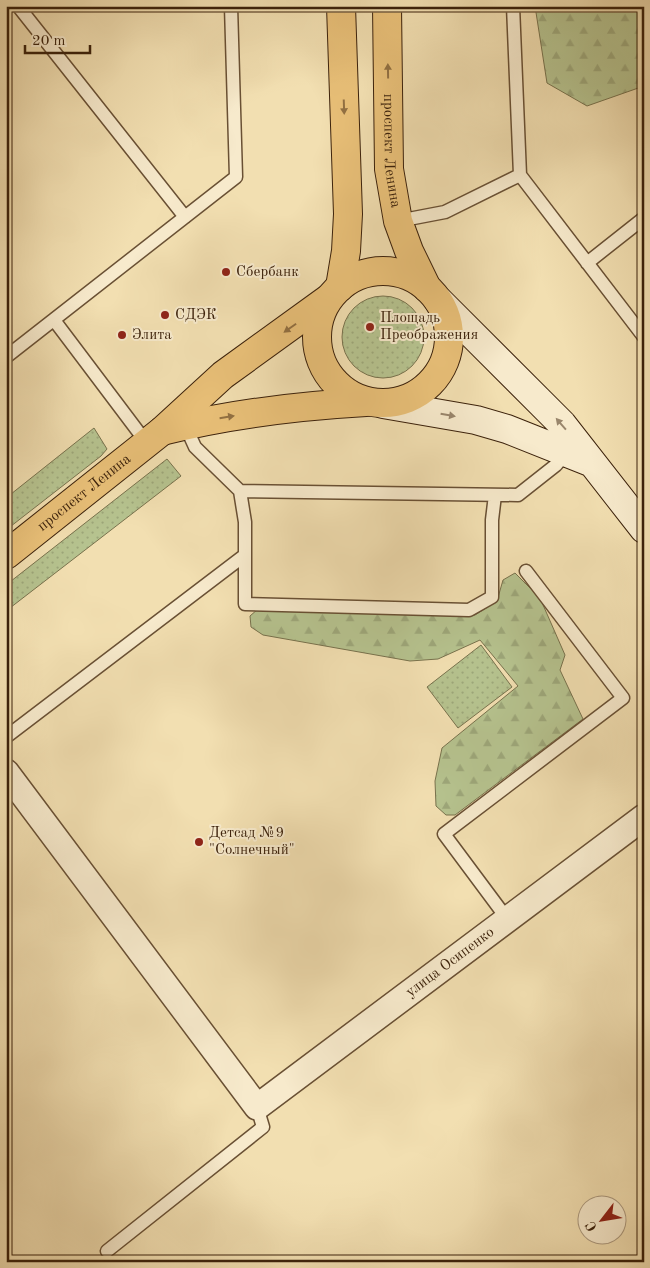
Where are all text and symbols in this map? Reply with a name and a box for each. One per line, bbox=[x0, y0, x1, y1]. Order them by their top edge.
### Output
scale bar bbox=[25, 22, 90, 54]
text: 20 m bbox=[32, 34, 66, 49]
one-way arrow bbox=[384, 63, 392, 79]
street label: проспект Ленина bbox=[381, 94, 403, 210]
one-way arrow bbox=[340, 100, 348, 116]
place label: Сбербанк bbox=[236, 265, 299, 280]
marker: Сбербанк bbox=[220, 266, 232, 278]
place label: СДЭК bbox=[175, 308, 217, 323]
marker: СДЭК bbox=[159, 309, 171, 321]
place label: Площадь Преображения bbox=[380, 311, 479, 343]
marker: Площадь Преображения bbox=[364, 321, 376, 333]
one-way arrow bbox=[283, 323, 297, 333]
place label: Элита bbox=[132, 328, 172, 343]
marker: Элита bbox=[116, 329, 128, 341]
one-way arrow bbox=[440, 412, 456, 420]
one-way arrow bbox=[219, 413, 235, 421]
one-way arrow bbox=[556, 417, 567, 430]
street label: проспект Ленина bbox=[35, 451, 134, 534]
place label: Детсад №9 "Солнечный" bbox=[209, 826, 295, 858]
marker: Детсад №9 "Солнечный" bbox=[193, 836, 205, 848]
street label: улица Осипенко bbox=[403, 924, 497, 1000]
north arrow bbox=[578, 1196, 628, 1246]
text: С bbox=[583, 1219, 600, 1234]

